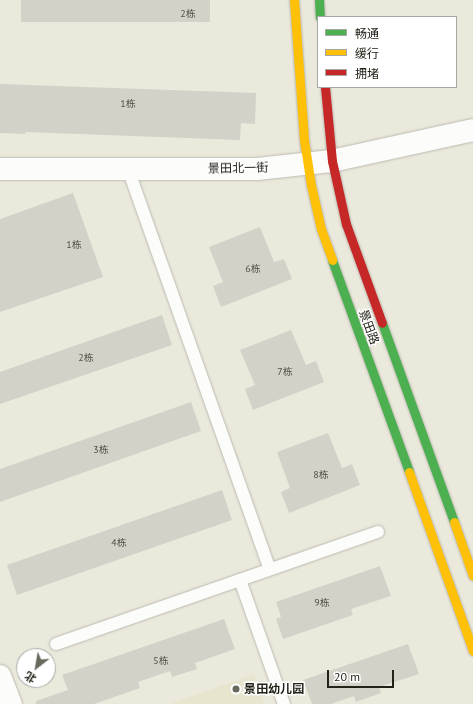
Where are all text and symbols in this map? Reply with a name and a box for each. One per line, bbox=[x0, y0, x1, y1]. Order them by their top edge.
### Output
house number: 2栋 bbox=[180, 8, 196, 20]
legend bbox=[317, 16, 457, 88]
text: 畅通 bbox=[355, 26, 379, 41]
text: 缓行 bbox=[355, 46, 379, 61]
text: 拥堵 bbox=[355, 66, 379, 81]
house number: 1栋 bbox=[120, 98, 136, 110]
street label: 景田北一街 bbox=[208, 160, 268, 176]
house number: 1栋 bbox=[66, 239, 82, 251]
house number: 6栋 bbox=[245, 263, 261, 275]
street label: 景田路 bbox=[356, 308, 382, 346]
house number: 2栋 bbox=[78, 352, 94, 364]
house number: 7栋 bbox=[277, 366, 293, 378]
house number: 3栋 bbox=[93, 444, 109, 456]
house number: 8栋 bbox=[313, 469, 329, 481]
house number: 4栋 bbox=[111, 537, 127, 549]
house number: 9栋 bbox=[314, 597, 330, 609]
north arrow bbox=[16, 648, 56, 688]
house number: 5栋 bbox=[153, 655, 169, 667]
scale bar bbox=[329, 662, 396, 688]
text: 北 bbox=[22, 669, 39, 686]
text: 20 m bbox=[334, 669, 360, 684]
place label: 景田幼儿园 bbox=[244, 682, 304, 696]
marker: 景田幼儿园 bbox=[231, 684, 241, 694]

